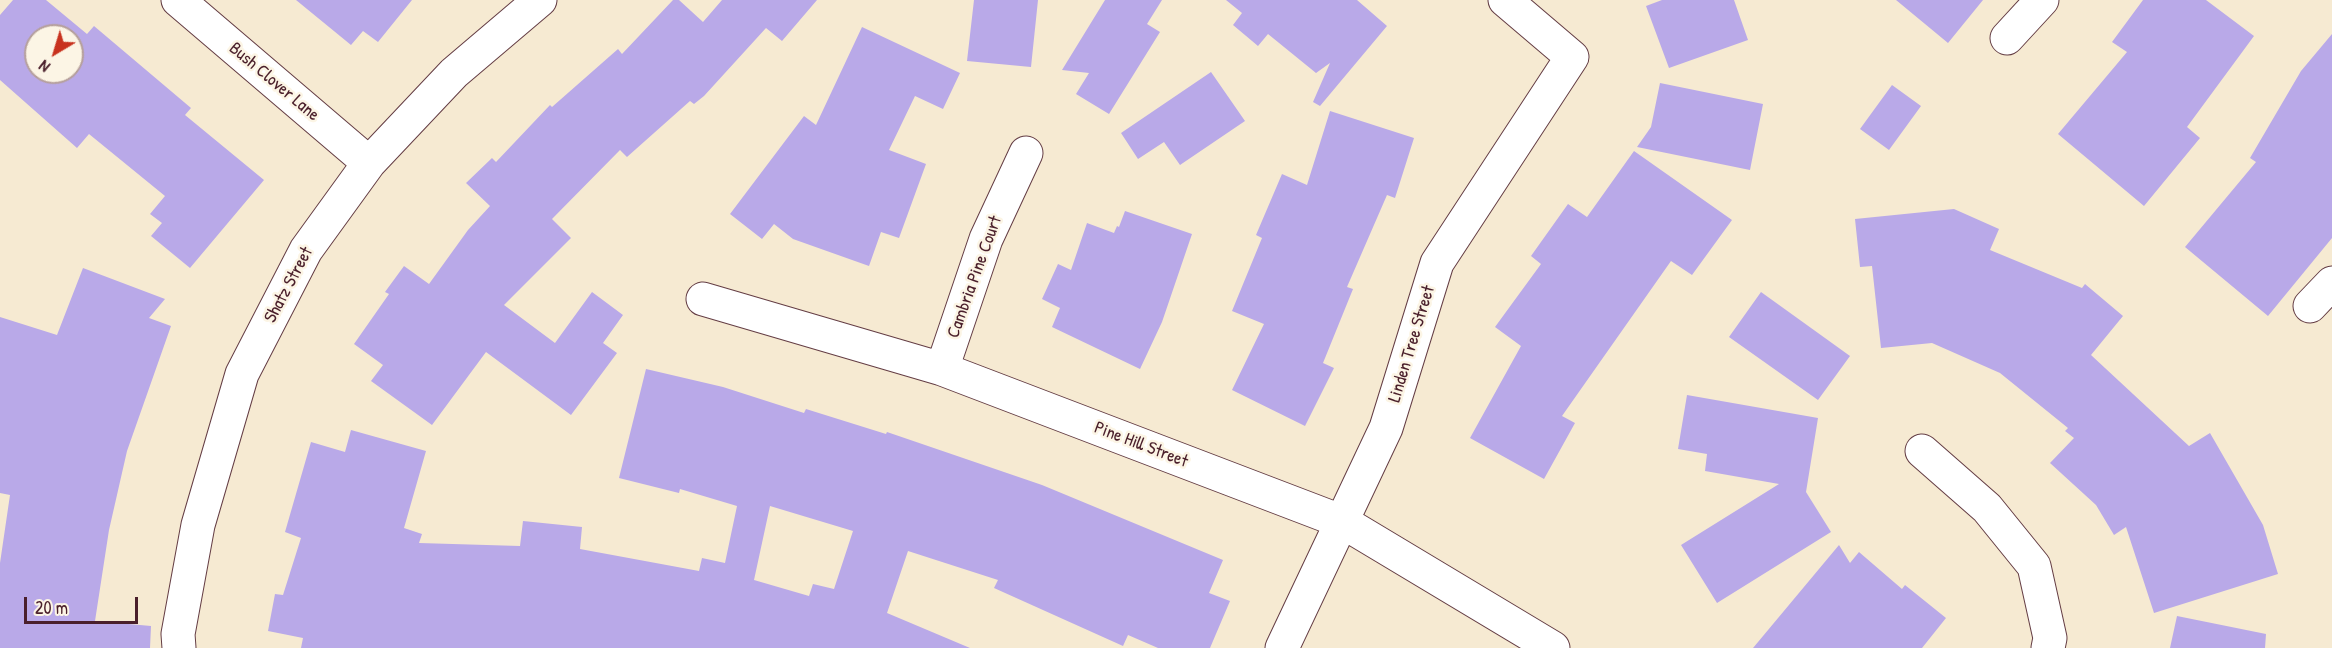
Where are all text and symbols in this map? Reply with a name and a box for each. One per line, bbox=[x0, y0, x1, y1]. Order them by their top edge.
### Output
north arrow bbox=[24, 24, 84, 84]
street label: Bush Clover Lane bbox=[224, 38, 324, 126]
text: N bbox=[34, 55, 54, 78]
street label: Cambria Pine Court bbox=[943, 213, 1007, 341]
street label: Shatz Street bbox=[260, 243, 318, 327]
street label: Linden Tree Street bbox=[1384, 283, 1440, 405]
street label: Pine Hill Street bbox=[1091, 417, 1191, 473]
scale bar bbox=[27, 585, 141, 623]
text: 20 m bbox=[35, 595, 68, 620]

